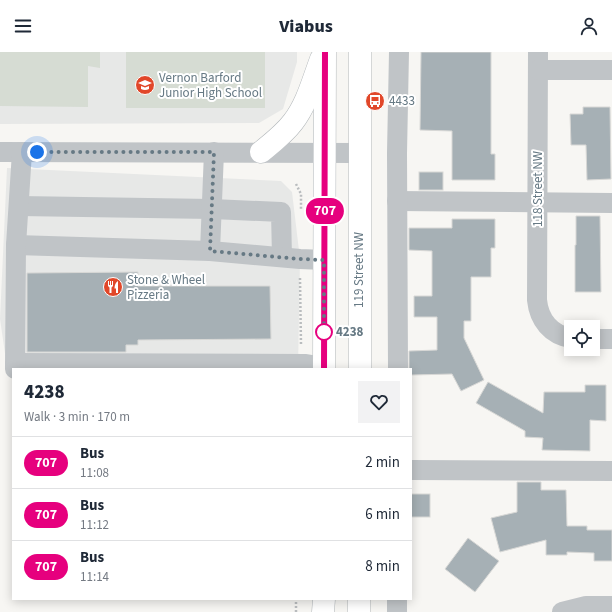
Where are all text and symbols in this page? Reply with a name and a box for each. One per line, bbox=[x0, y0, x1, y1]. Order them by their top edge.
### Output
text: Viabus bbox=[279, 14, 333, 39]
icon: menu bbox=[12, 15, 34, 37]
icon: person bbox=[578, 15, 600, 37]
place label: Vernon Barford Junior High School bbox=[159, 69, 262, 102]
school or university icon: Vernon Barford Junior High School bbox=[134, 74, 156, 96]
bus stop icon: 4433 bbox=[364, 90, 386, 112]
place label: 4433 bbox=[389, 92, 415, 110]
your location bbox=[27, 142, 47, 162]
street label: 118 Street NW bbox=[529, 151, 547, 227]
line badge: 707 bbox=[302, 198, 348, 224]
text: 707 bbox=[314, 201, 336, 221]
street label: 119 Street NW bbox=[350, 232, 368, 308]
place label: Stone & Wheel Pizzeria bbox=[127, 271, 205, 304]
restaurant icon: Stone & Wheel Pizzeria bbox=[102, 276, 124, 298]
map controls bbox=[564, 320, 600, 356]
button: locate bbox=[564, 320, 600, 356]
marker: 4238 bbox=[315, 323, 333, 341]
place label: 4238 bbox=[336, 323, 364, 341]
text: 4238 bbox=[24, 379, 65, 406]
button: heart bbox=[358, 381, 400, 423]
text: Walk · 3 min · 170 m bbox=[24, 408, 130, 426]
text: Bus bbox=[80, 443, 104, 464]
text: 2 min bbox=[365, 452, 400, 473]
text: 707 bbox=[35, 453, 57, 473]
text: 11:08 bbox=[80, 464, 109, 482]
text: Bus bbox=[80, 495, 104, 516]
text: 6 min bbox=[365, 504, 400, 525]
text: 707 bbox=[35, 505, 57, 525]
text: 11:12 bbox=[80, 516, 109, 534]
text: Bus bbox=[80, 547, 104, 568]
text: 8 min bbox=[365, 556, 400, 577]
text: 707 bbox=[35, 557, 57, 577]
text: 11:14 bbox=[80, 568, 109, 586]

